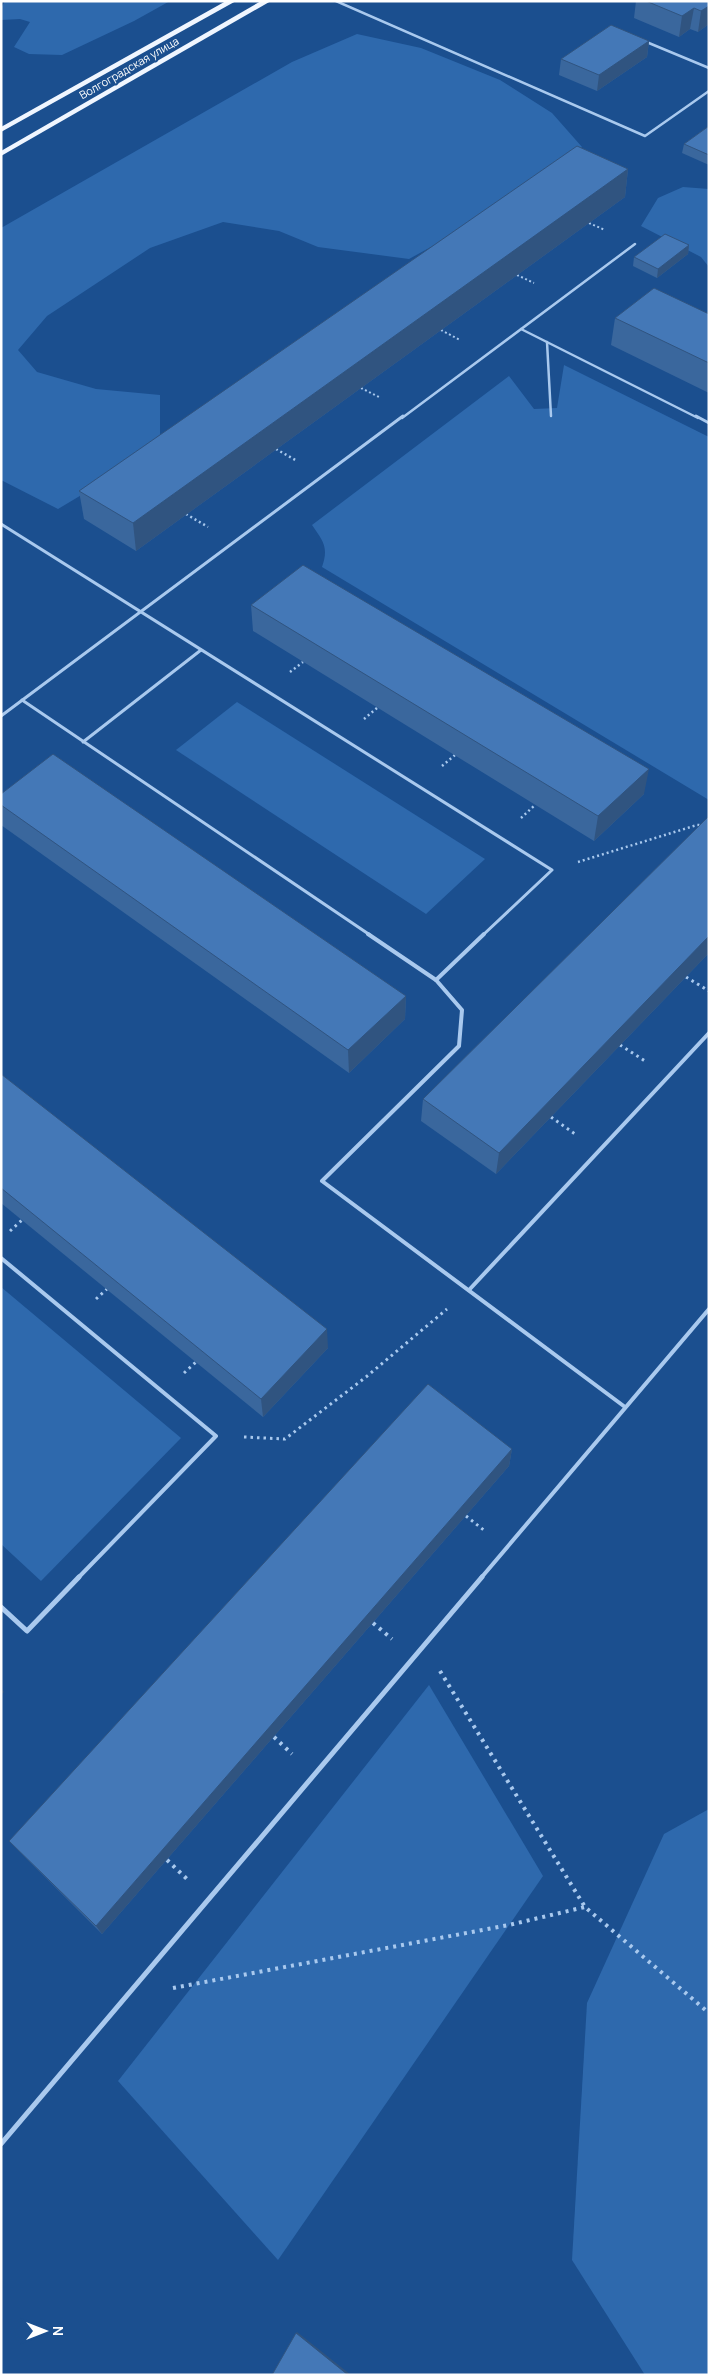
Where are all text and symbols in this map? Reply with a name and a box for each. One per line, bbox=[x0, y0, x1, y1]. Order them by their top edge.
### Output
street label: Волгоградская улица bbox=[76, 33, 181, 102]
north arrow bbox=[20, 2306, 70, 2356]
text: N bbox=[49, 2326, 68, 2336]

